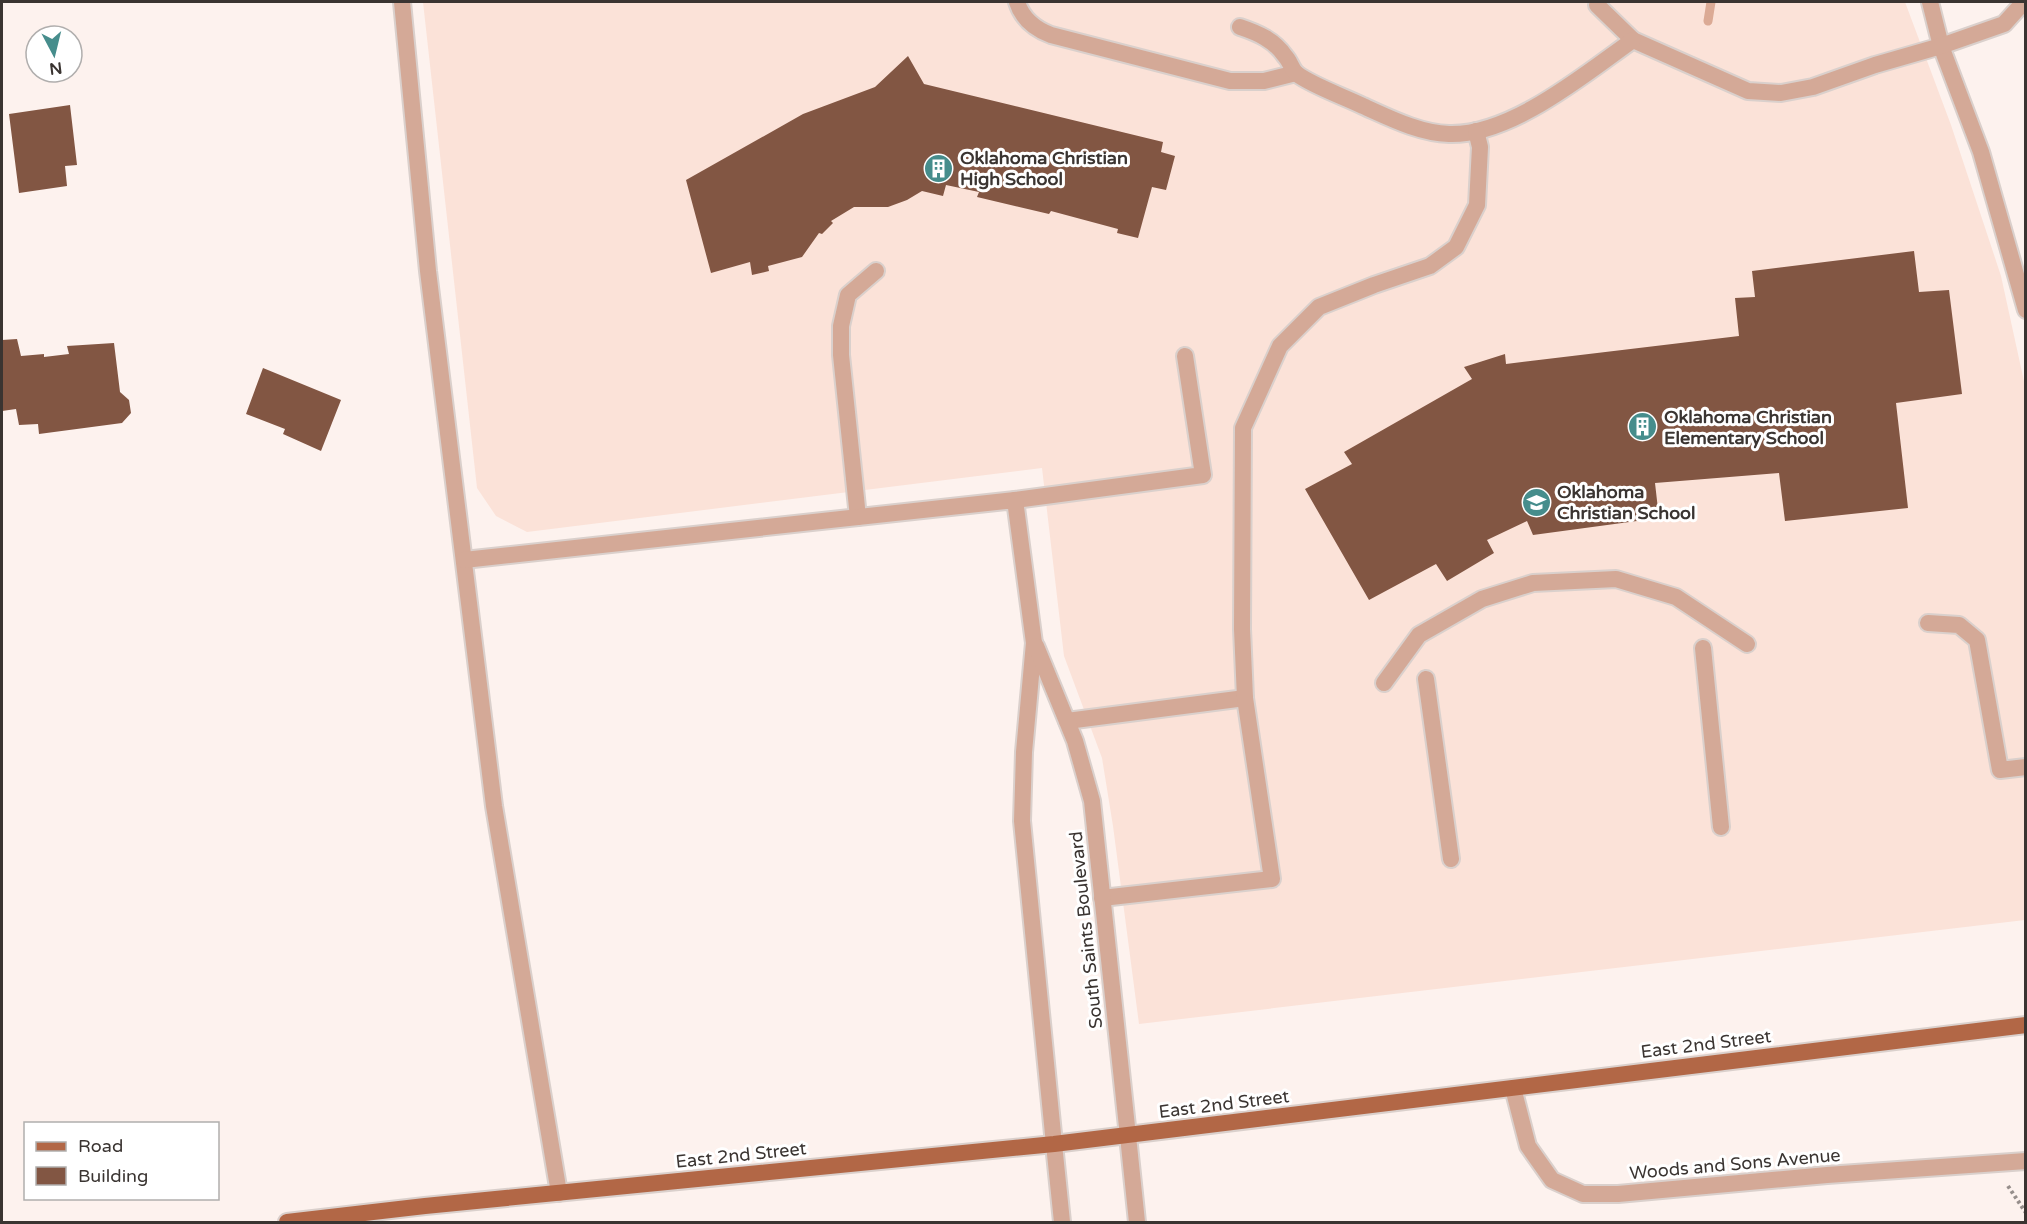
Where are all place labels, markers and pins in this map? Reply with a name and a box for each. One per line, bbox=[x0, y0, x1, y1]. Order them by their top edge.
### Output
place label: Oklahoma Christian High School bbox=[960, 147, 1128, 190]
building icon: Oklahoma Christian High School bbox=[923, 152, 955, 184]
place label: Oklahoma Christian Elementary School bbox=[1664, 406, 1832, 449]
building icon: Oklahoma Christian Elementary School bbox=[1627, 411, 1659, 443]
place label: Oklahoma Christian School bbox=[1557, 481, 1696, 524]
school or university icon: Oklahoma Christian School bbox=[1520, 486, 1552, 518]

